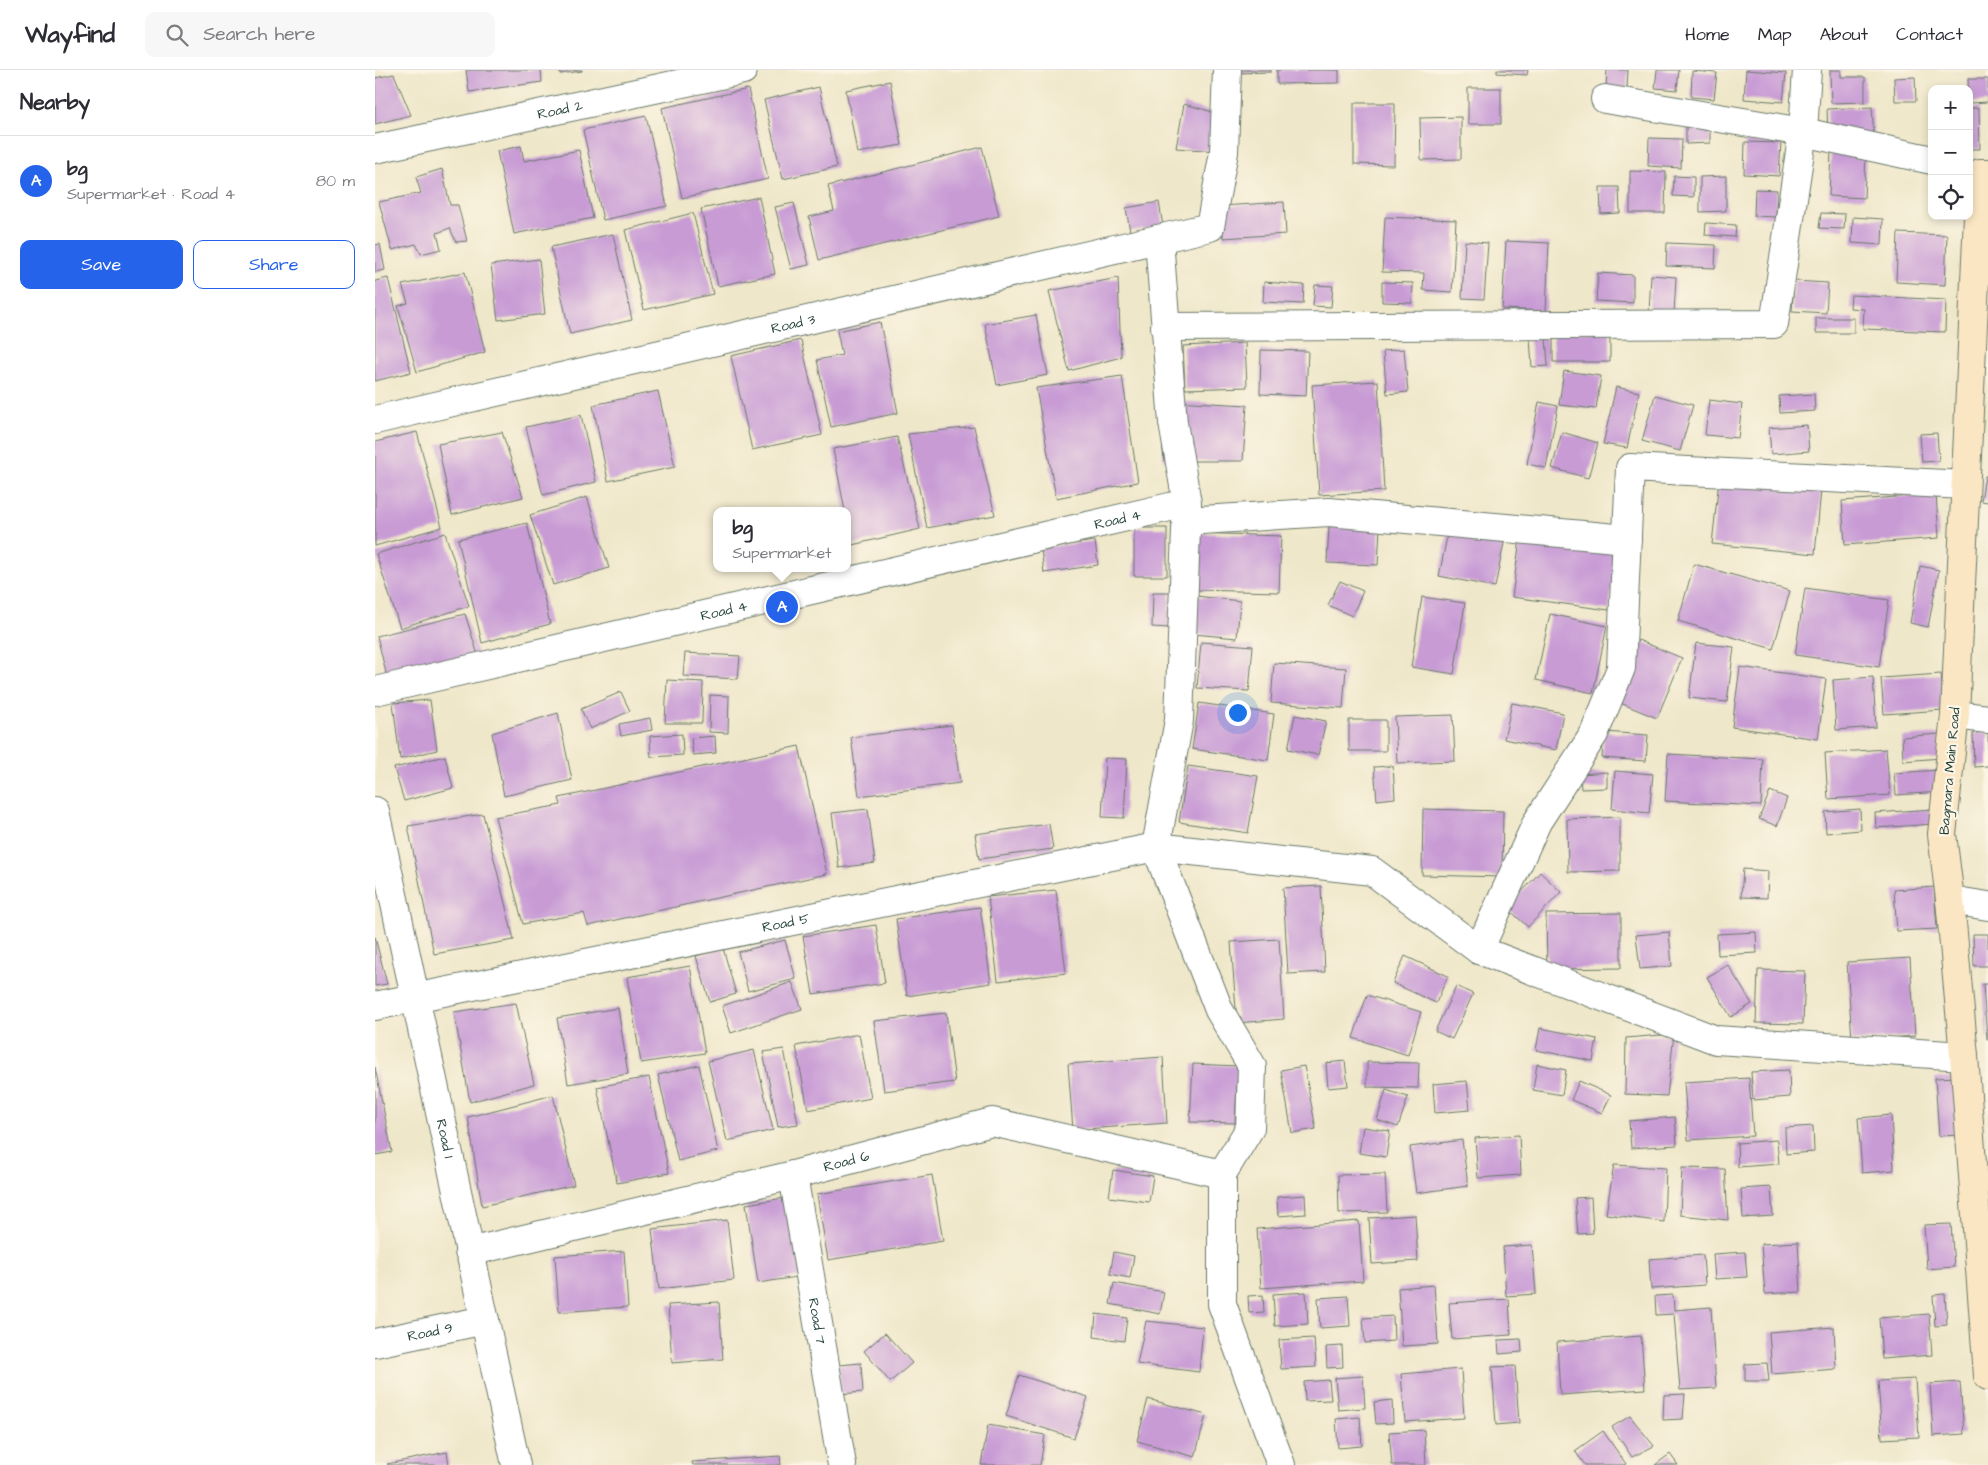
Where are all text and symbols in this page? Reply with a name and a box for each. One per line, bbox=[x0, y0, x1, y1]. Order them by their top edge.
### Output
search box bbox=[145, 12, 495, 57]
text: Wayfind bbox=[25, 18, 115, 52]
icon: search bbox=[163, 21, 191, 49]
text: Search here bbox=[203, 21, 315, 48]
text: Home bbox=[1685, 22, 1730, 47]
text: Map bbox=[1758, 22, 1792, 47]
text: About bbox=[1820, 22, 1868, 47]
text: Contact bbox=[1896, 22, 1963, 47]
map controls bbox=[1928, 85, 1973, 220]
button: + bbox=[1928, 85, 1973, 130]
text: Nearby bbox=[20, 88, 90, 117]
street label: Road 2 bbox=[536, 96, 584, 125]
button: − bbox=[1928, 130, 1973, 175]
text: bg bbox=[67, 156, 87, 183]
text: A bbox=[31, 170, 41, 192]
text: 80 m bbox=[316, 170, 355, 192]
button: locate bbox=[1928, 175, 1973, 220]
text: Supermarket · Road 4 bbox=[67, 183, 235, 205]
button: Save bbox=[20, 240, 183, 289]
button: Share bbox=[193, 240, 355, 289]
street label: Road 3 bbox=[769, 310, 817, 339]
street label: Road 4 bbox=[1092, 505, 1143, 535]
popup bbox=[713, 507, 851, 572]
text: bg bbox=[732, 515, 753, 542]
text: Supermarket bbox=[732, 542, 832, 564]
pin: A bbox=[766, 588, 798, 626]
street label: Road 4 bbox=[699, 596, 750, 626]
your location bbox=[1225, 700, 1251, 726]
street label: Bagmara Main Road bbox=[1934, 706, 1966, 836]
street label: Road 5 bbox=[760, 909, 811, 938]
street label: Road 1 bbox=[431, 1117, 459, 1160]
street label: Road 6 bbox=[821, 1146, 872, 1177]
street label: Road 7 bbox=[803, 1297, 830, 1346]
street label: Road 9 bbox=[406, 1318, 454, 1347]

